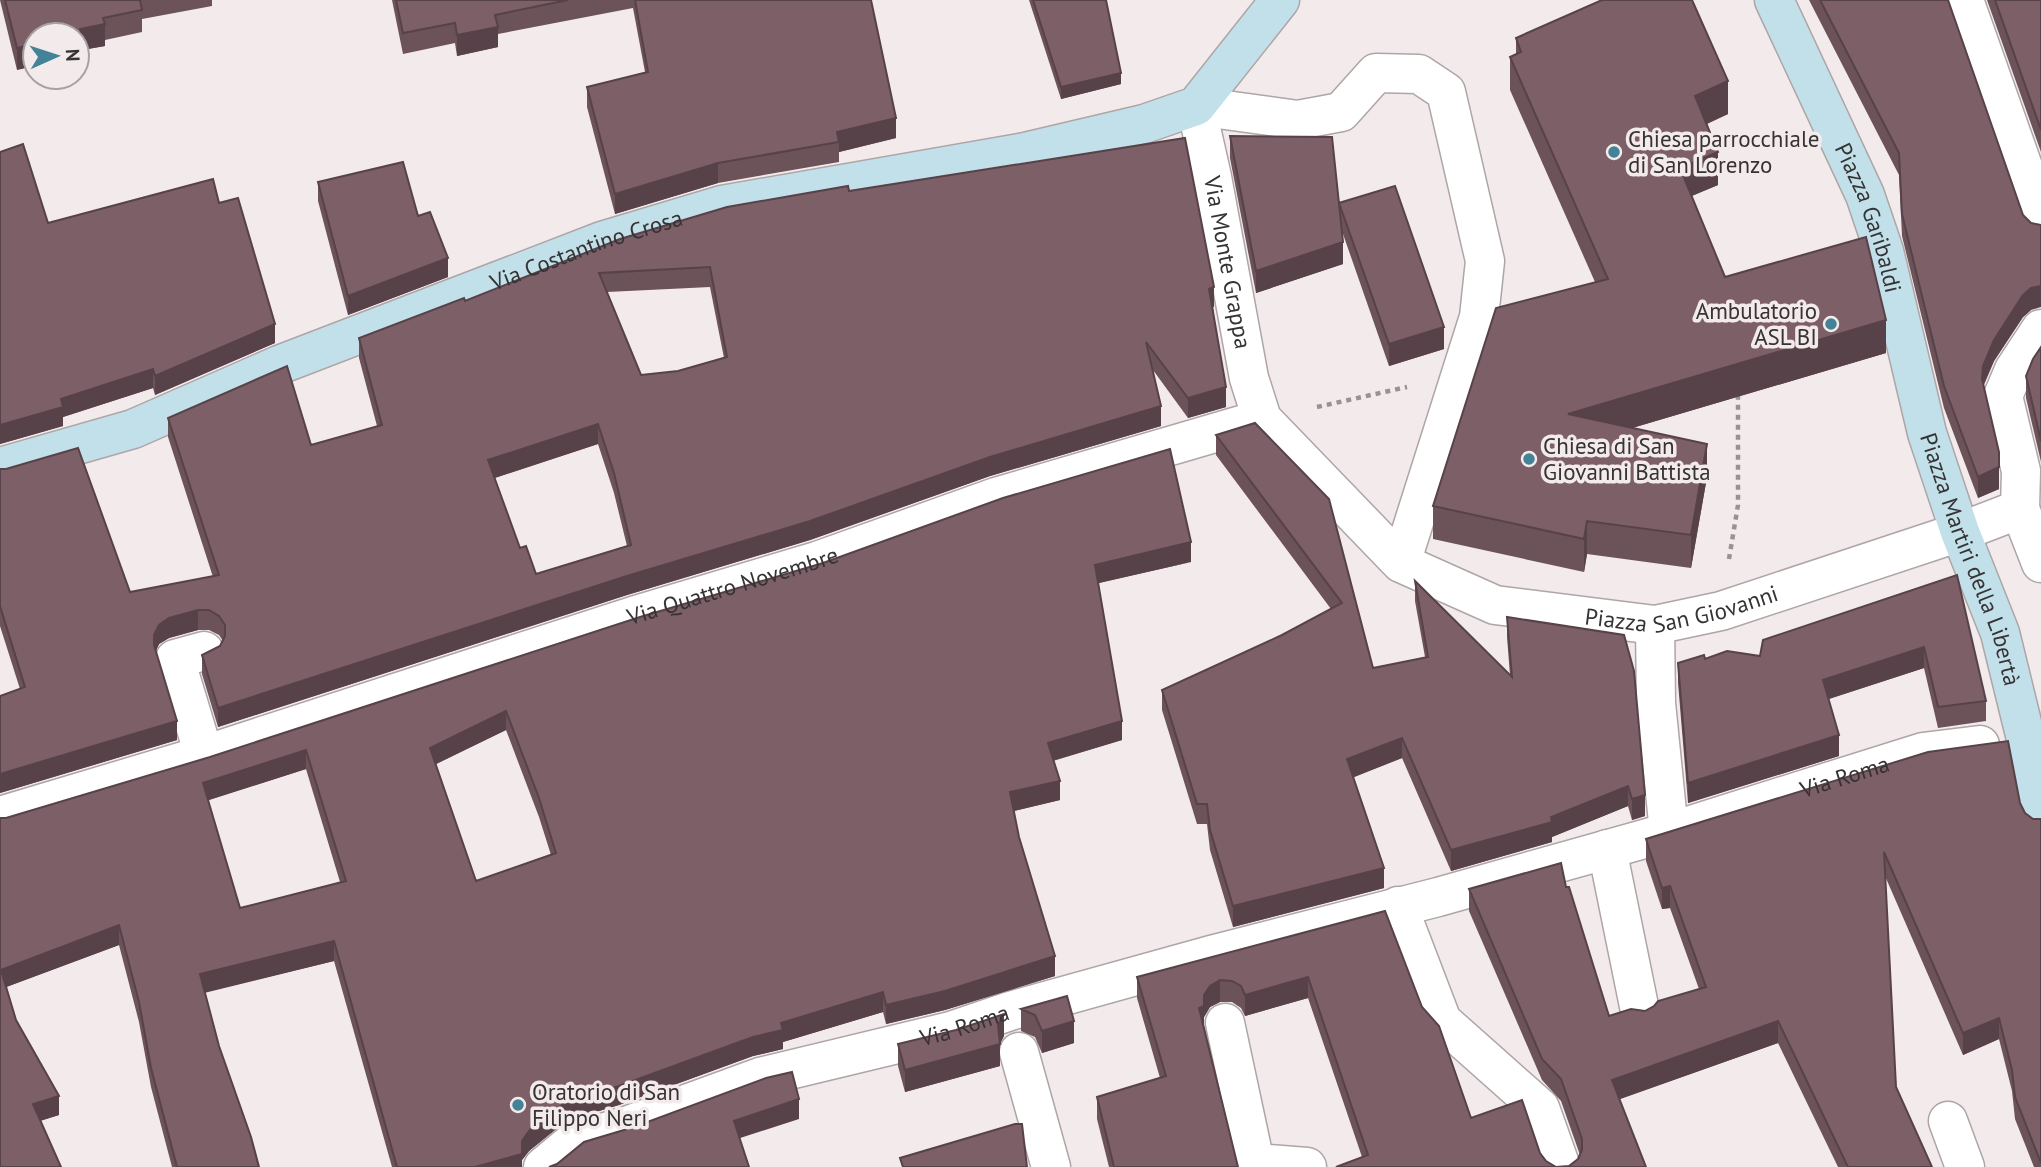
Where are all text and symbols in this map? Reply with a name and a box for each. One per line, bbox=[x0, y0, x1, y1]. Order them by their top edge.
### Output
north arrow bbox=[21, 21, 91, 91]
text: N bbox=[61, 48, 85, 62]
place label: Chiesa parrocchiale di San Lorenzo bbox=[1628, 124, 1819, 179]
street label: Piazza Garibaldi bbox=[1829, 138, 1908, 295]
marker: Chiesa parrocchiale di San Lorenzo bbox=[1606, 144, 1622, 160]
street label: Via Monte Grappa bbox=[1198, 173, 1258, 351]
street label: Via Costantino Crosa bbox=[485, 203, 686, 297]
place label: Ambulatorio ASL BI bbox=[1696, 296, 1817, 351]
marker: Ambulatorio ASL BI bbox=[1823, 316, 1839, 332]
street label: Piazza Martiri della Libertà bbox=[1914, 429, 2027, 688]
place label: Chiesa di San Giovanni Battista bbox=[1543, 431, 1711, 486]
marker: Chiesa di San Giovanni Battista bbox=[1521, 451, 1537, 467]
street label: Via Quattro Novembre bbox=[623, 540, 842, 631]
street label: Piazza San Giovanni bbox=[1583, 578, 1782, 639]
street label: Via Roma bbox=[1795, 749, 1893, 804]
street label: Via Roma bbox=[916, 997, 1013, 1052]
place label: Oratorio di San Filippo Neri bbox=[532, 1077, 680, 1132]
marker: Oratorio di San Filippo Neri bbox=[510, 1097, 526, 1113]

